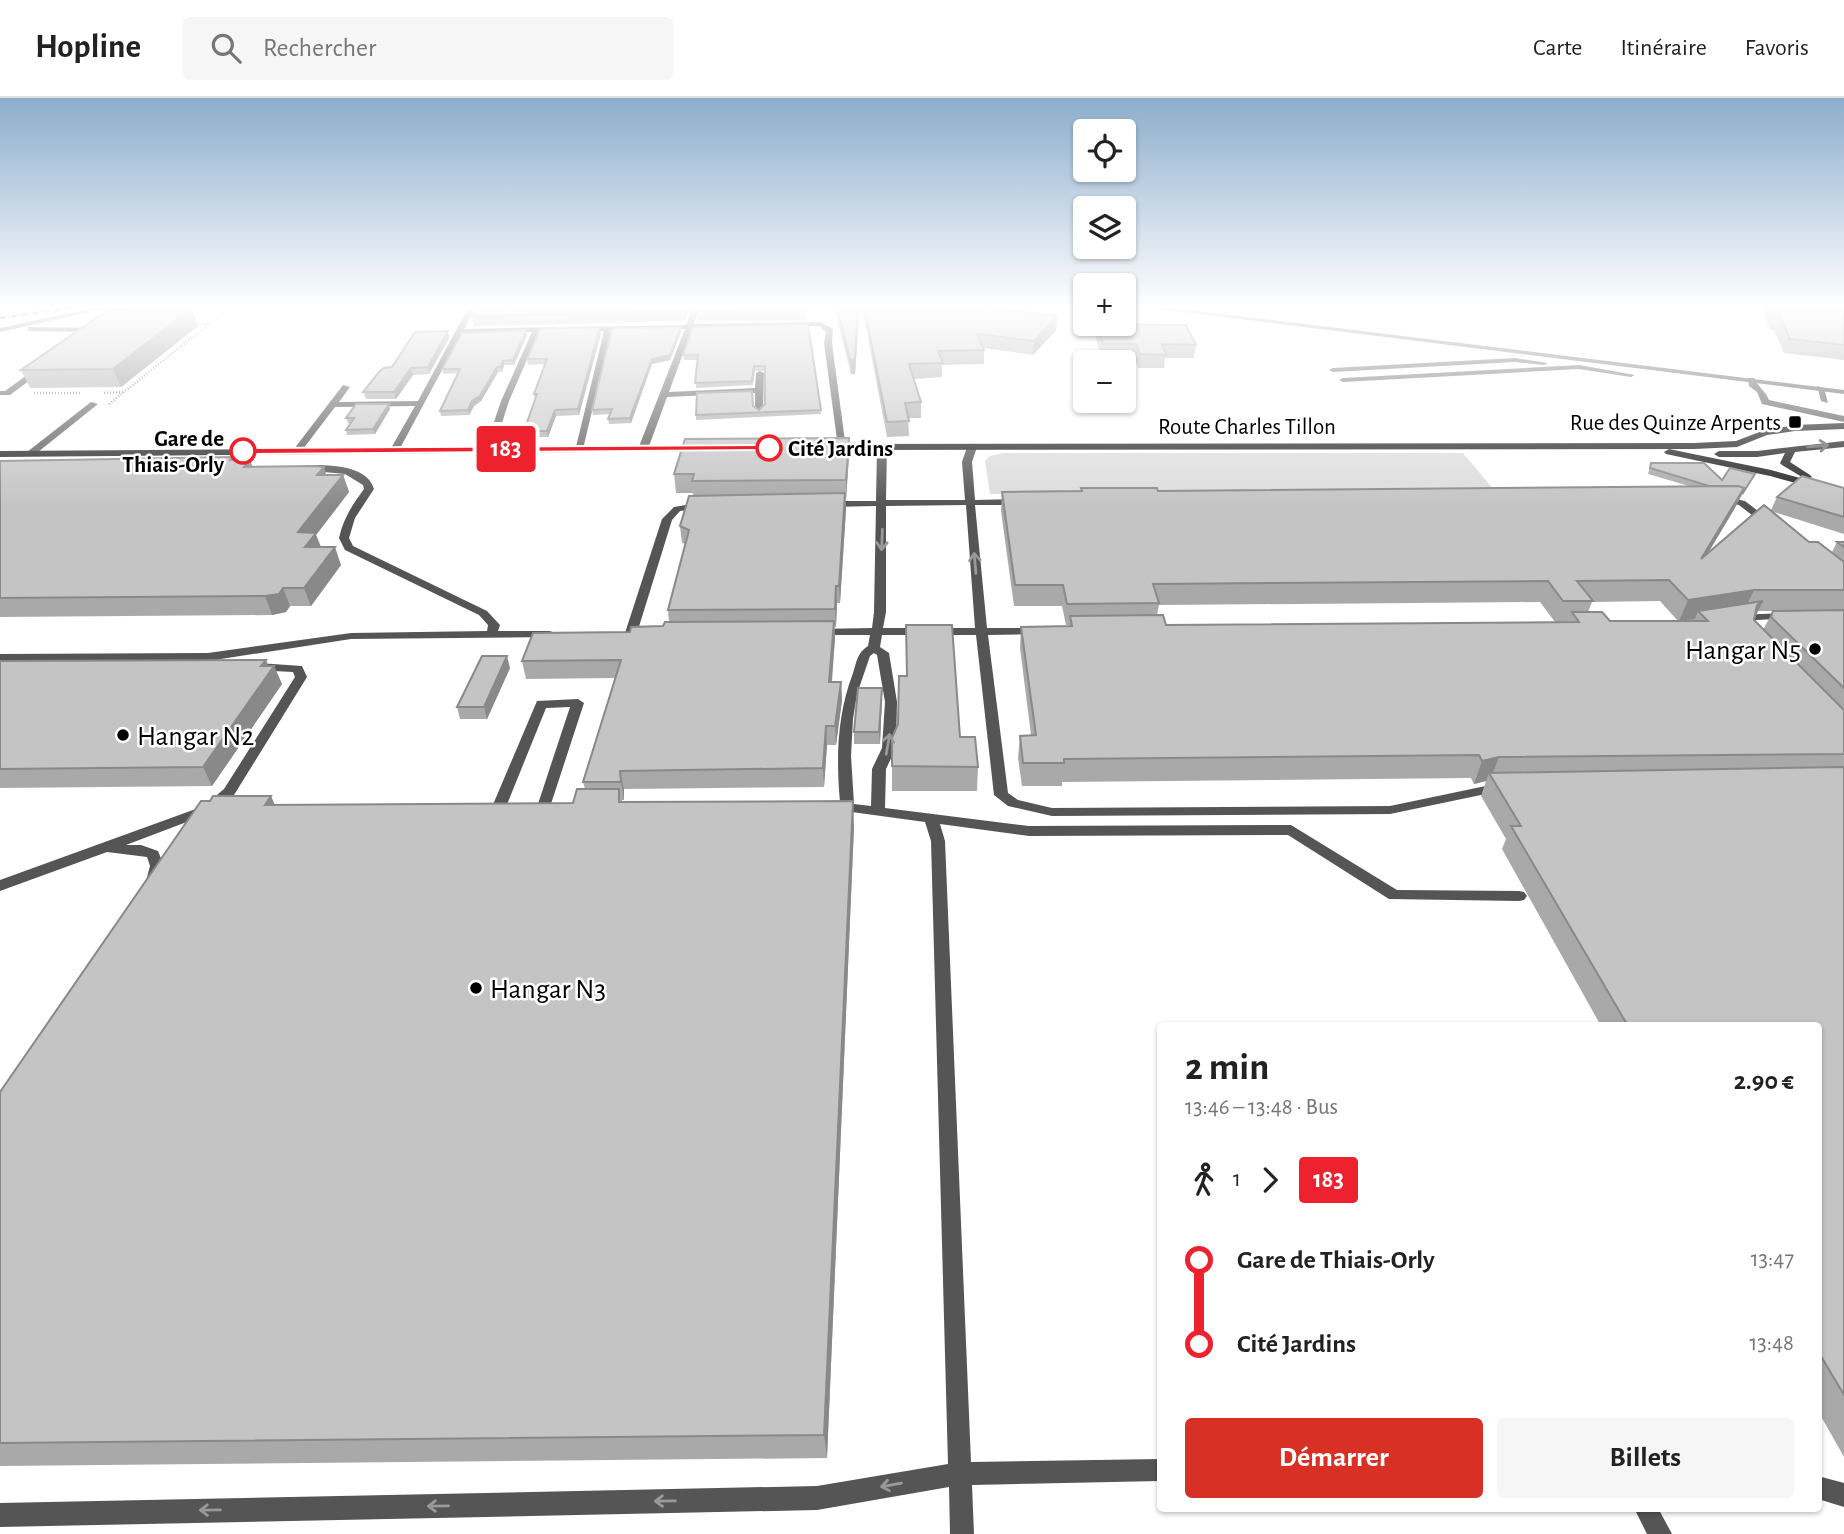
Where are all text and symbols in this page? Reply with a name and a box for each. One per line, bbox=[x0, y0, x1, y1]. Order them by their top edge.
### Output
search box bbox=[183, 17, 673, 80]
icon: search bbox=[207, 29, 245, 67]
text: Hopline bbox=[35, 31, 141, 64]
text: Rechercher bbox=[263, 35, 376, 61]
text: Carte bbox=[1533, 36, 1582, 60]
text: Itinéraire bbox=[1620, 36, 1707, 60]
text: Favoris bbox=[1745, 36, 1809, 60]
map controls bbox=[1073, 119, 1136, 413]
button: locate bbox=[1073, 119, 1136, 182]
button: layers bbox=[1073, 196, 1136, 259]
button: + bbox=[1073, 273, 1136, 336]
button: − bbox=[1073, 350, 1136, 413]
place label: Rue des Quinze Arpents bbox=[1570, 412, 1781, 435]
marker: Rue des Quinze Arpents bbox=[1787, 414, 1803, 430]
street label: Route Charles Tillon bbox=[1158, 416, 1336, 439]
line badge: 183 bbox=[466, 426, 546, 472]
place label: Gare de Thiais-Orly bbox=[122, 428, 225, 477]
marker: Cité Jardins bbox=[756, 435, 782, 461]
text: 183 bbox=[491, 437, 521, 461]
marker: Gare de Thiais-Orly bbox=[230, 438, 256, 464]
place label: Cité Jardins bbox=[788, 438, 893, 461]
one-way arrow bbox=[1806, 440, 1829, 453]
one-way arrow bbox=[875, 528, 888, 551]
one-way arrow bbox=[968, 552, 981, 575]
place label: Hangar N5 bbox=[1685, 637, 1801, 665]
marker: Hangar N5 bbox=[1807, 641, 1823, 657]
place label: Hangar N2 bbox=[137, 723, 254, 751]
marker: Hangar N2 bbox=[115, 727, 131, 743]
one-way arrow bbox=[882, 734, 895, 756]
place label: Hangar N3 bbox=[490, 976, 606, 1004]
marker: Hangar N3 bbox=[468, 980, 484, 996]
text: 2 min bbox=[1185, 1049, 1269, 1087]
text: 2.90 € bbox=[1734, 1068, 1794, 1094]
text: 13:46 – 13:48 · Bus bbox=[1185, 1096, 1338, 1119]
icon: walk bbox=[1185, 1161, 1223, 1199]
icon: forward bbox=[1251, 1161, 1289, 1199]
text: 1 bbox=[1233, 1168, 1241, 1191]
text: 183 bbox=[1313, 1168, 1344, 1192]
text: Gare de Thiais-Orly bbox=[1237, 1247, 1435, 1273]
text: 13:47 bbox=[1751, 1248, 1794, 1271]
text: Cité Jardins bbox=[1237, 1331, 1356, 1357]
text: 13:48 bbox=[1749, 1332, 1794, 1355]
button: Démarrer bbox=[1185, 1418, 1483, 1498]
button: Billets bbox=[1497, 1418, 1794, 1498]
one-way arrow bbox=[881, 1479, 903, 1492]
one-way arrow bbox=[654, 1494, 677, 1508]
one-way arrow bbox=[426, 1499, 449, 1513]
one-way arrow bbox=[199, 1504, 222, 1517]

